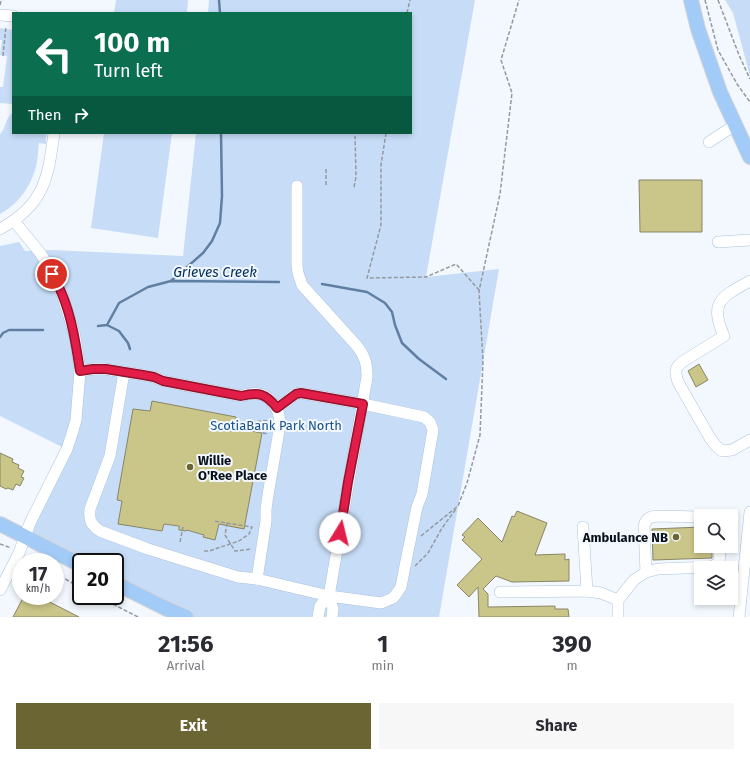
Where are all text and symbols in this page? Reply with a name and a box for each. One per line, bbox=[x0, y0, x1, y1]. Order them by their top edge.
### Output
text: 100 m bbox=[94, 26, 170, 59]
icon: left bbox=[28, 28, 80, 80]
text: Turn left bbox=[94, 60, 163, 82]
icon: right bbox=[70, 104, 92, 126]
text: Then bbox=[28, 106, 62, 124]
pin bbox=[35, 257, 69, 291]
icon: arrive bbox=[41, 263, 63, 285]
water label: Grieves Creek bbox=[173, 264, 257, 281]
park label: ScotiaBank Park North bbox=[210, 418, 342, 433]
place label: Willie O'Ree Place bbox=[198, 453, 267, 483]
marker: Willie O'Ree Place bbox=[185, 462, 195, 472]
map controls bbox=[694, 509, 738, 605]
button: search bbox=[694, 509, 738, 553]
position arrow bbox=[319, 512, 361, 554]
place label: Ambulance NB bbox=[582, 530, 668, 545]
marker: Ambulance NB bbox=[671, 532, 681, 542]
speed limit sign: 20 bbox=[72, 553, 124, 605]
button: layers bbox=[694, 561, 738, 605]
text: 17 bbox=[29, 562, 47, 586]
text: km/h bbox=[26, 583, 50, 595]
text: 21:56 bbox=[158, 630, 213, 658]
text: 1 bbox=[377, 630, 388, 658]
text: 390 bbox=[552, 630, 592, 658]
text: Arrival bbox=[167, 658, 205, 673]
text: min bbox=[372, 658, 394, 673]
text: m bbox=[566, 658, 578, 673]
button: Exit bbox=[16, 703, 371, 749]
button: Share bbox=[379, 703, 734, 749]

